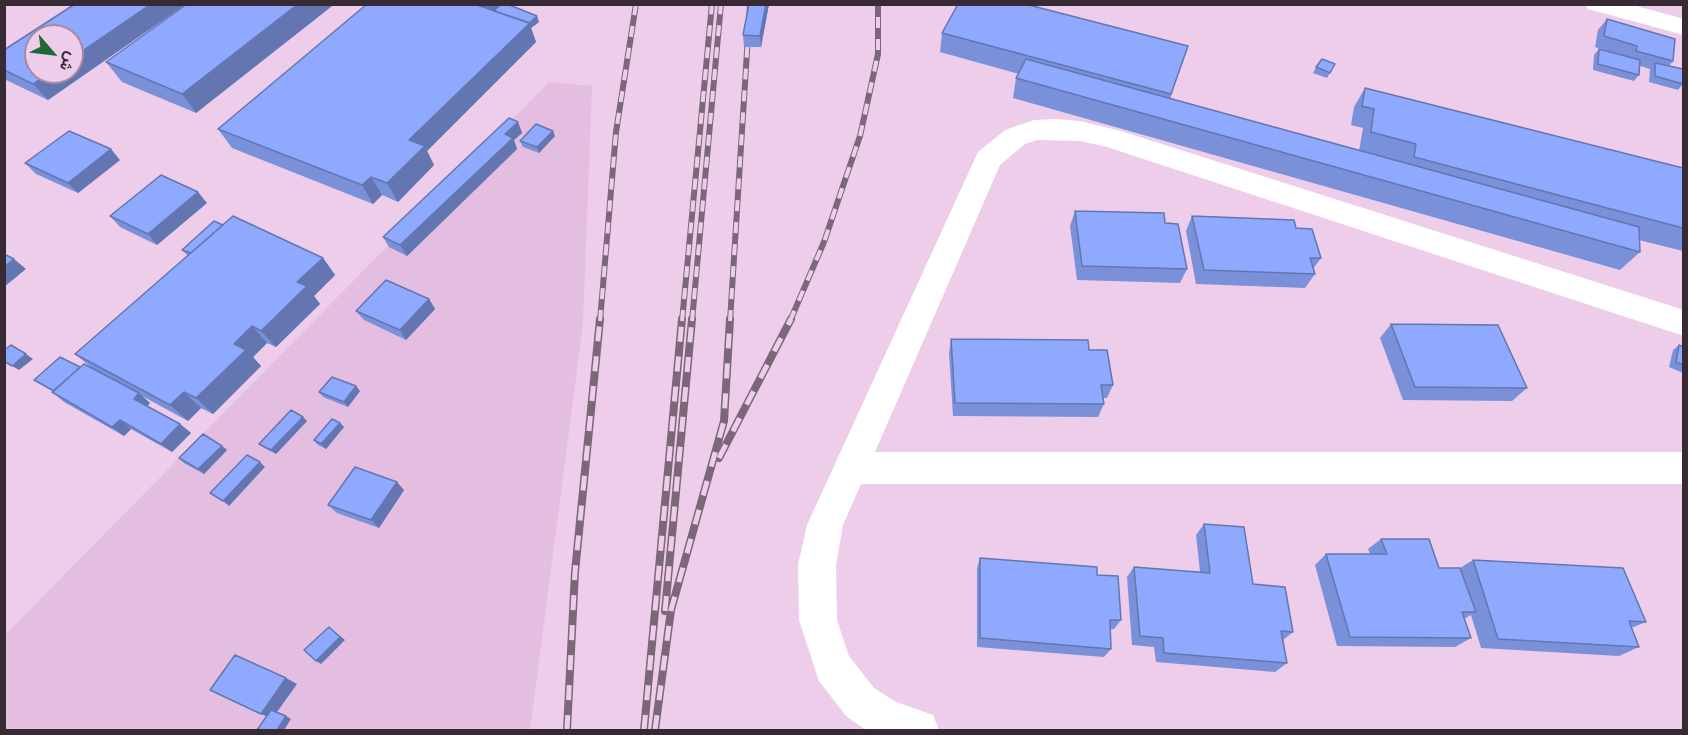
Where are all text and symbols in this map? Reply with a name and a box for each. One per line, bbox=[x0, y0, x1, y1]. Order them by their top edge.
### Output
north arrow bbox=[24, 24, 84, 84]
text: ش bbox=[56, 49, 81, 75]

